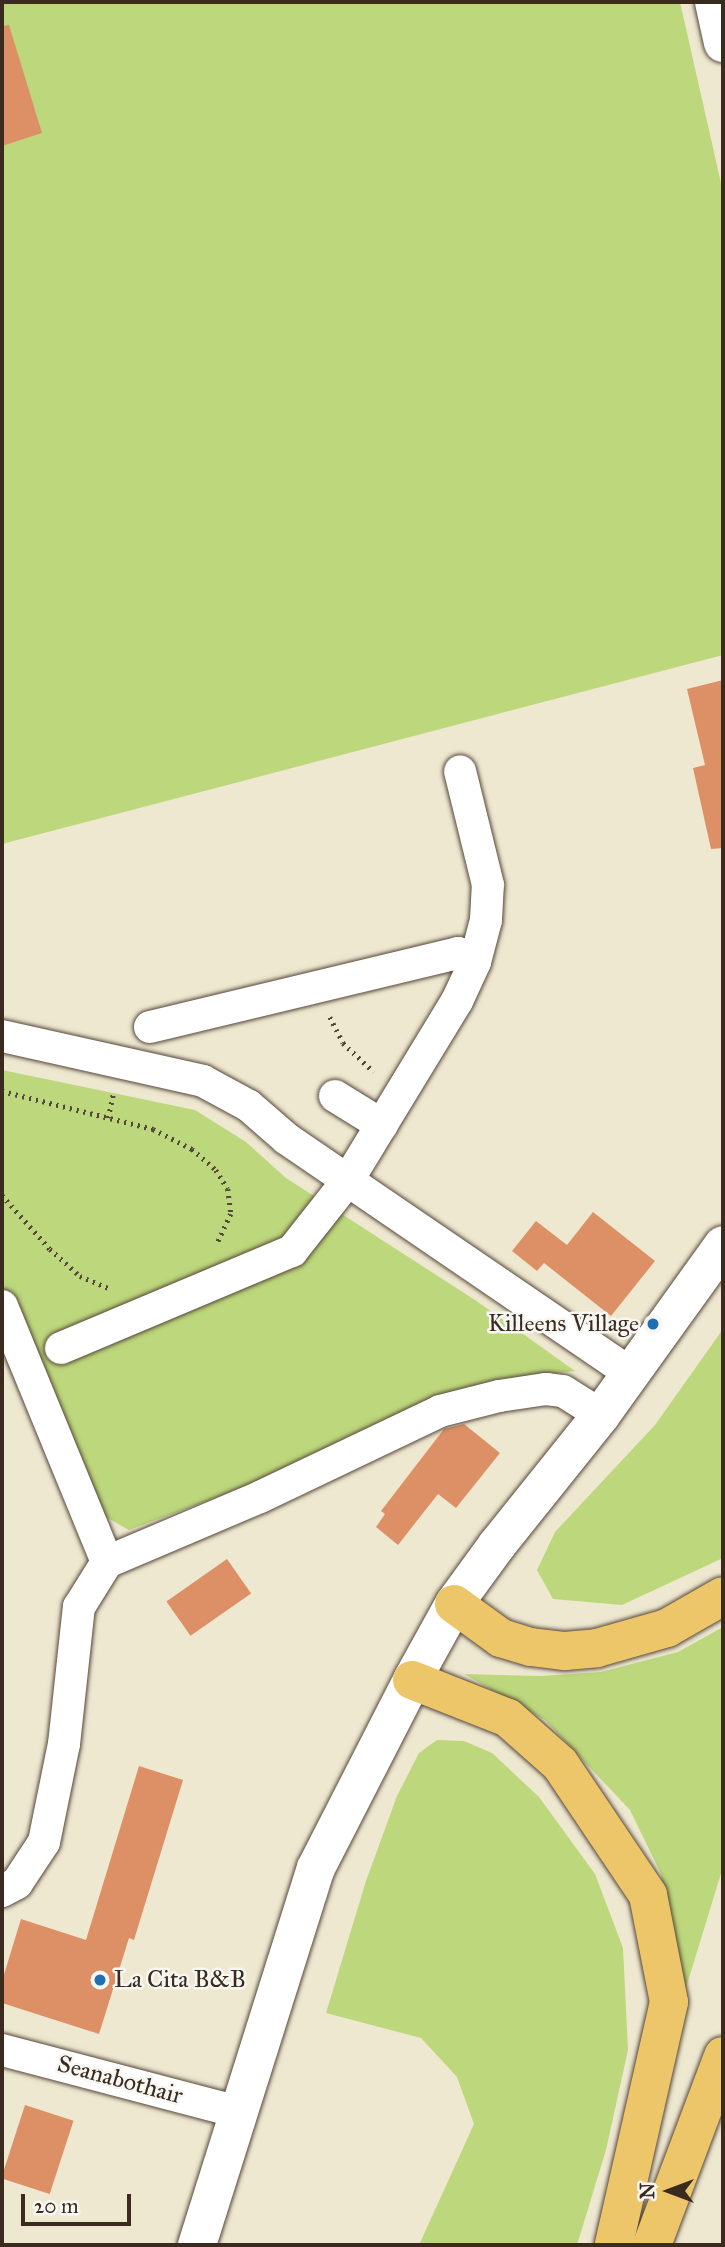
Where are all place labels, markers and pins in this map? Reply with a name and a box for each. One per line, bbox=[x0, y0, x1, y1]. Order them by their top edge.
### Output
place label: Killeens Village bbox=[488, 1310, 639, 1338]
marker: Killeens Village bbox=[645, 1316, 661, 1332]
place label: La Cita B&B bbox=[114, 1966, 246, 1994]
marker: La Cita B&B bbox=[92, 1972, 108, 1988]

